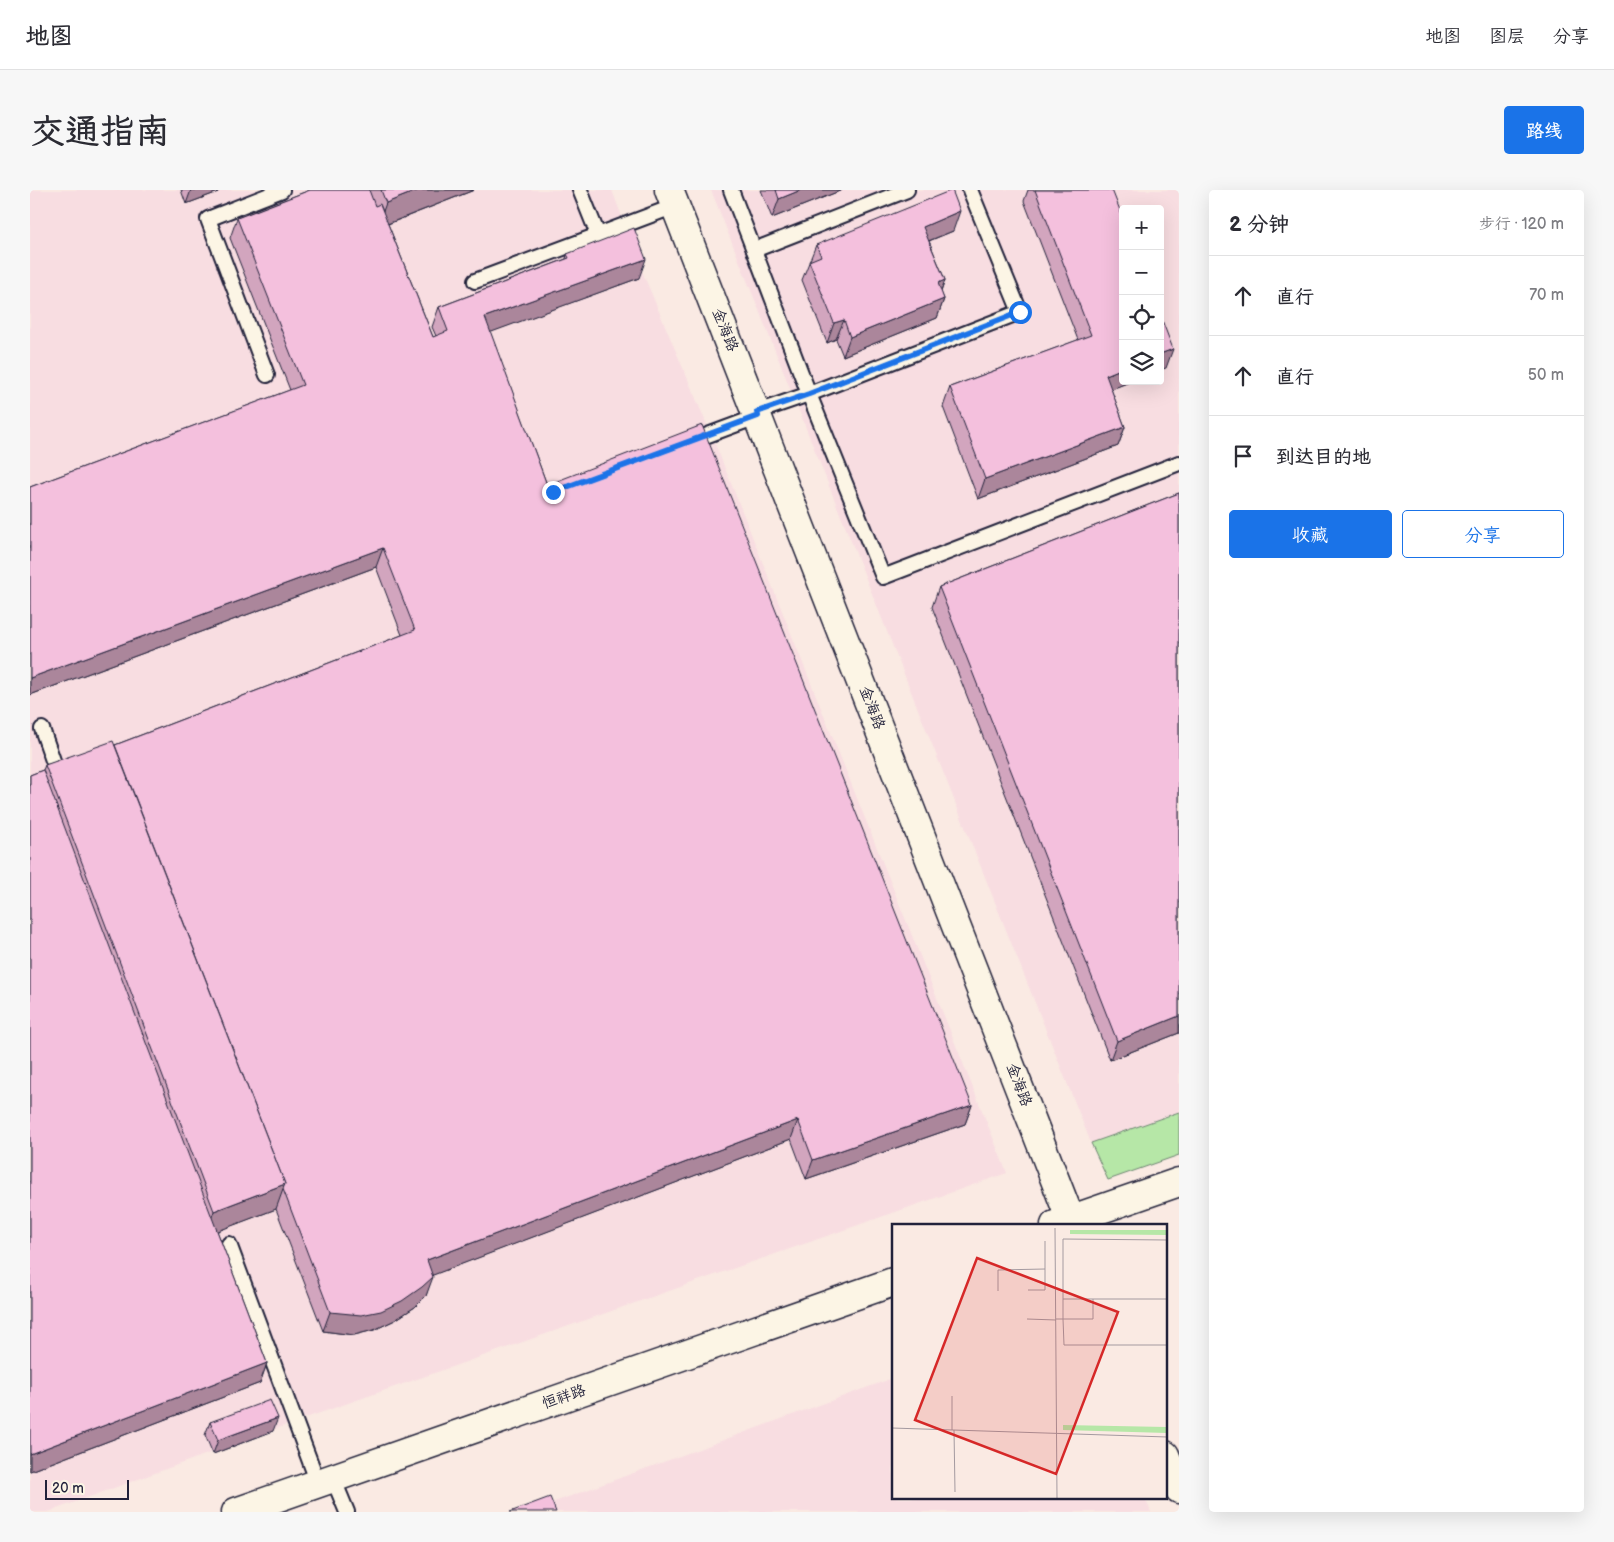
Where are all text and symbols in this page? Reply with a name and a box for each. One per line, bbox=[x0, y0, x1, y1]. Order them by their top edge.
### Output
text: 地图 bbox=[25, 22, 73, 51]
text: 地图 bbox=[1425, 26, 1461, 47]
text: 图层 bbox=[1489, 26, 1525, 47]
text: 分享 bbox=[1553, 26, 1589, 47]
button: 路线 bbox=[1504, 106, 1584, 154]
text: 交通指南 bbox=[30, 111, 170, 154]
map controls bbox=[1119, 205, 1164, 385]
button: + bbox=[1119, 205, 1164, 250]
text: 2 分钟 bbox=[1229, 212, 1289, 237]
text: 步行 · 120 m bbox=[1479, 215, 1564, 234]
button: − bbox=[1119, 250, 1164, 295]
icon: ahead bbox=[1229, 282, 1257, 310]
text: 直行 bbox=[1276, 286, 1314, 309]
text: 70 m bbox=[1529, 286, 1564, 305]
button: locate bbox=[1119, 295, 1164, 340]
route start bbox=[1009, 301, 1032, 324]
street label: 金海路 bbox=[708, 306, 742, 354]
button: layers bbox=[1119, 340, 1164, 385]
icon: ahead bbox=[1229, 362, 1257, 390]
text: 直行 bbox=[1276, 366, 1314, 389]
text: 50 m bbox=[1528, 366, 1564, 385]
icon: arrive bbox=[1229, 442, 1257, 470]
text: 到达目的地 bbox=[1276, 446, 1371, 469]
route end bbox=[542, 481, 565, 504]
button: 收藏 bbox=[1229, 510, 1392, 558]
button: 分享 bbox=[1402, 510, 1564, 558]
street label: 金海路 bbox=[855, 684, 889, 732]
street label: 金海路 bbox=[1002, 1061, 1036, 1109]
inset map bbox=[892, 1224, 1166, 1500]
street label: 恒祥路 bbox=[540, 1381, 588, 1413]
scale bar bbox=[45, 1477, 129, 1500]
text: 20 m bbox=[52, 1480, 84, 1497]

